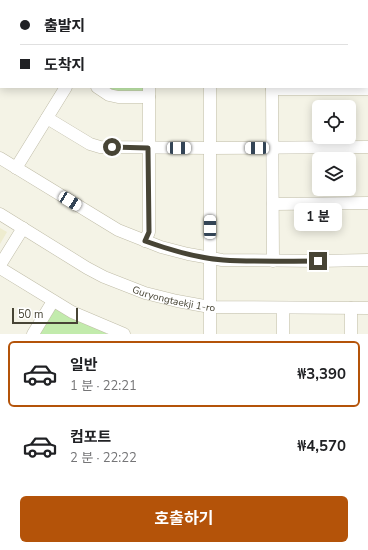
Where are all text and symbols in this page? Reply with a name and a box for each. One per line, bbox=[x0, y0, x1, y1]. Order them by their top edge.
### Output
text: 출발지 bbox=[44, 16, 85, 36]
text: 도착지 bbox=[44, 55, 85, 75]
map controls bbox=[312, 100, 356, 196]
button: locate bbox=[312, 100, 356, 144]
route start bbox=[103, 138, 121, 156]
car bbox=[167, 142, 191, 154]
car bbox=[245, 142, 269, 154]
button: layers bbox=[312, 152, 356, 196]
car bbox=[57, 190, 83, 212]
callout: 1 분 bbox=[294, 203, 342, 231]
text: 1 분 bbox=[306, 208, 330, 226]
car bbox=[204, 215, 216, 239]
route end bbox=[309, 252, 327, 270]
street label: Guryongtaekji 1-ro bbox=[130, 283, 216, 315]
scale bar bbox=[12, 306, 78, 325]
text: 50 m bbox=[18, 307, 43, 322]
text: 일반 bbox=[70, 355, 98, 375]
icon: car bbox=[22, 356, 58, 392]
text: ₩3,390 bbox=[297, 364, 346, 384]
text: 1 분 · 22:21 bbox=[70, 377, 137, 395]
text: 컴포트 bbox=[70, 427, 111, 447]
icon: car bbox=[22, 428, 58, 464]
text: ₩4,570 bbox=[297, 436, 346, 456]
text: 2 분 · 22:22 bbox=[70, 449, 137, 467]
button: 호출하기 bbox=[20, 496, 348, 542]

